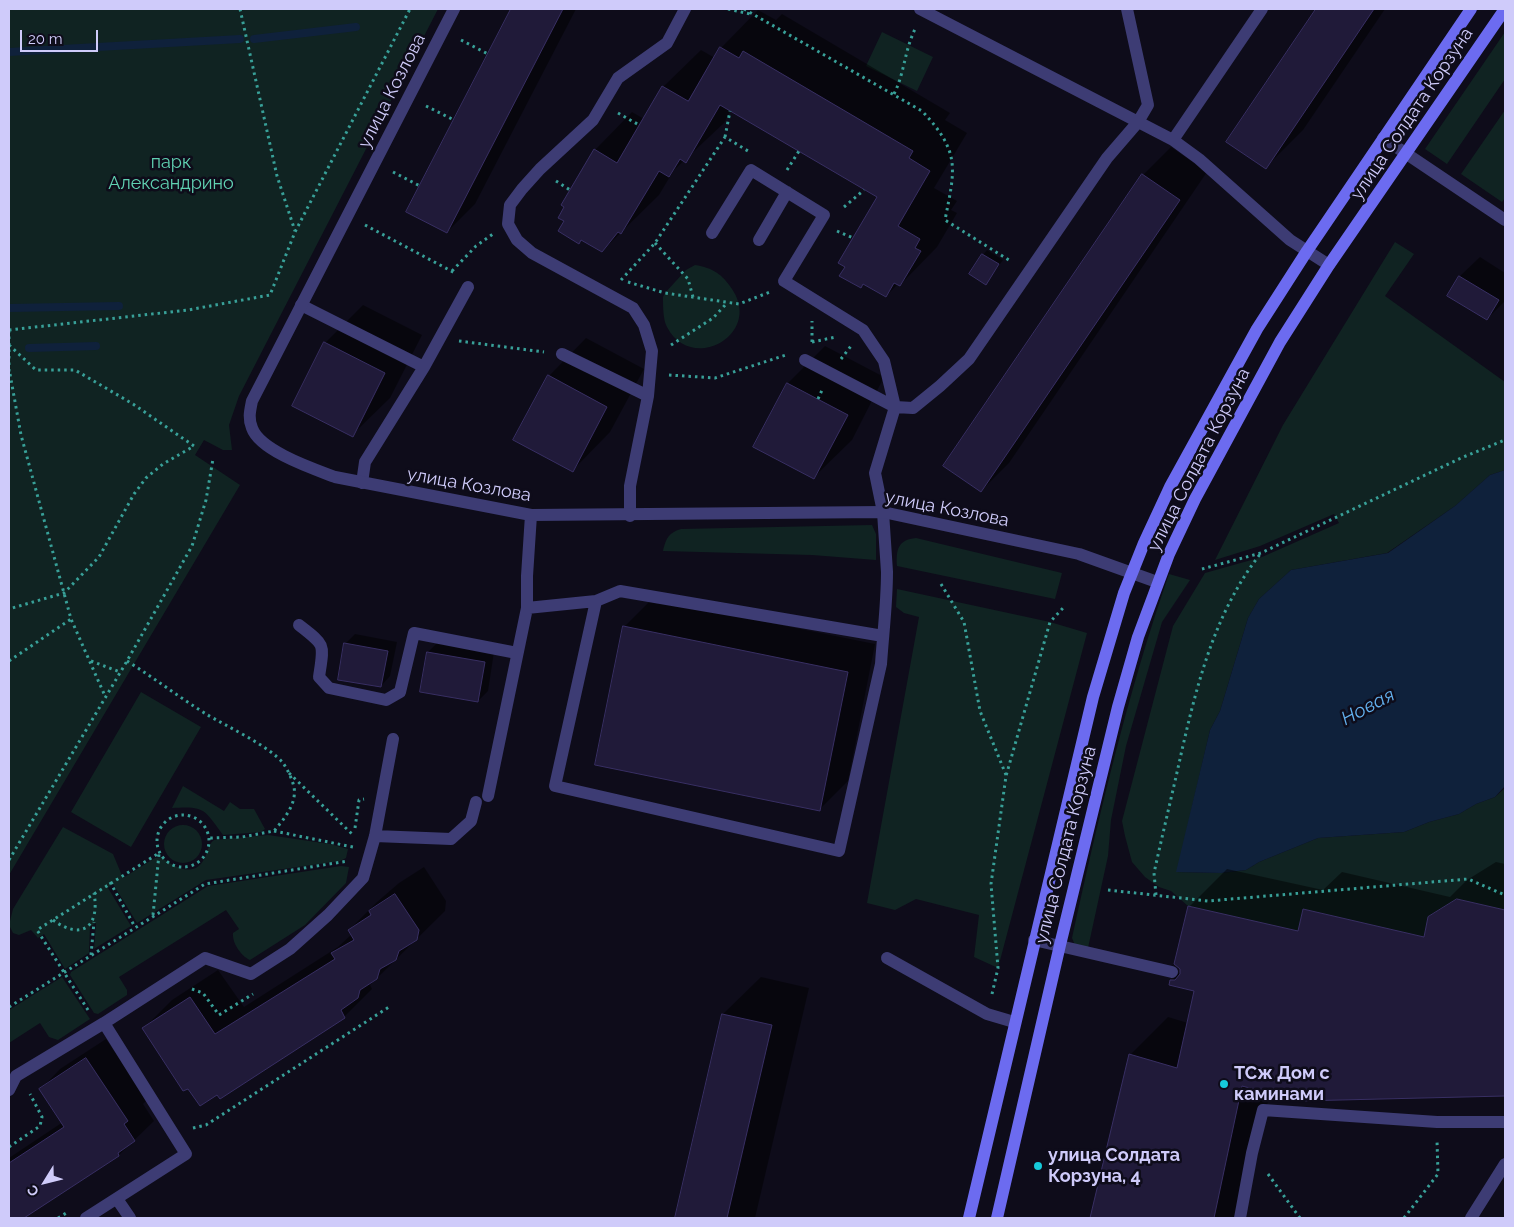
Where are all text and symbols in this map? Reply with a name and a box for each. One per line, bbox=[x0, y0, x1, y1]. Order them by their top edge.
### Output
scale bar bbox=[22, 20, 100, 52]
street label: улица Солдата Корзуна bbox=[1346, 24, 1478, 204]
text: 20 m bbox=[28, 30, 63, 48]
street label: улица Козлова bbox=[354, 30, 430, 152]
park label: парк Александрино bbox=[108, 152, 234, 194]
street label: улица Солдата Корзуна bbox=[1143, 365, 1255, 555]
street label: улица Козлова bbox=[405, 463, 533, 507]
street label: улица Козлова bbox=[883, 486, 1011, 532]
water label: Новая bbox=[1337, 684, 1399, 730]
street label: улица Солдата Корзуна bbox=[1031, 744, 1101, 946]
place label: ТСж Дом с каминами bbox=[1234, 1063, 1330, 1106]
marker: ТСж Дом с каминами bbox=[1218, 1078, 1230, 1090]
place label: улица Солдата Корзуна, 4 bbox=[1048, 1145, 1180, 1188]
north arrow bbox=[20, 1157, 70, 1207]
marker: улица Солдата Корзуна, 4 bbox=[1032, 1160, 1044, 1172]
text: С bbox=[24, 1182, 42, 1199]

